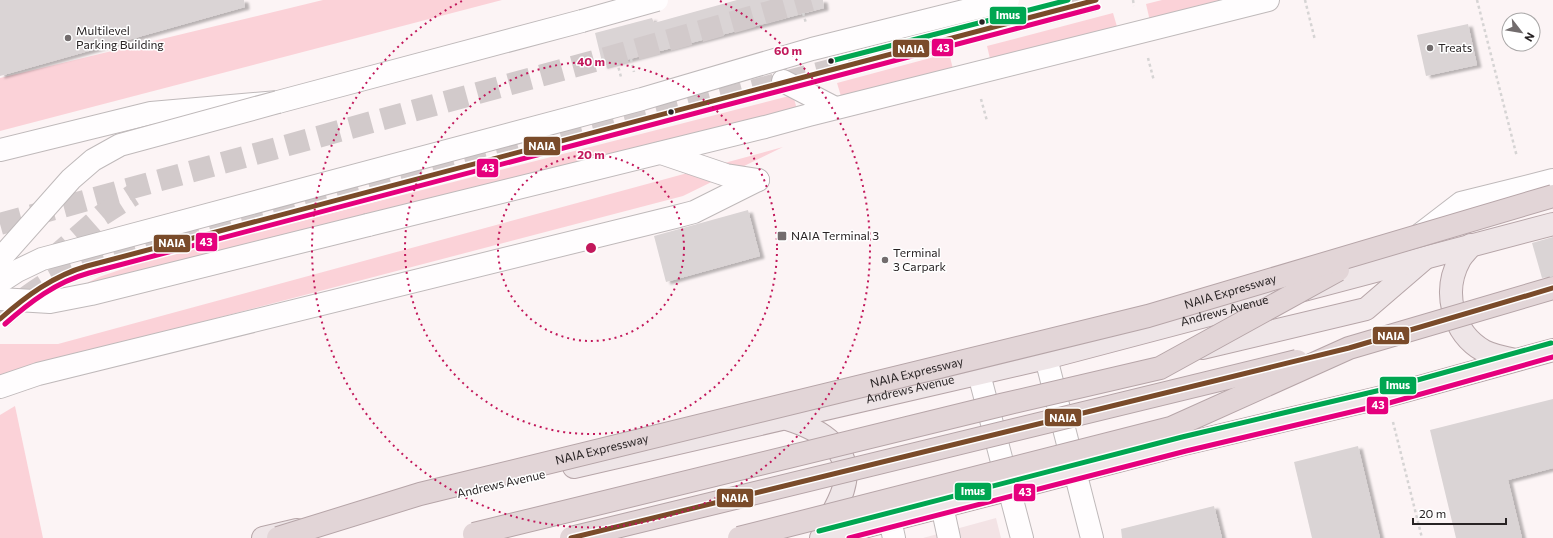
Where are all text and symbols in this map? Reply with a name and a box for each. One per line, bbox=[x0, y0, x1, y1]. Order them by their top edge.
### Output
line badge: Imus bbox=[989, 6, 1027, 25]
text: Imus bbox=[996, 8, 1020, 21]
north arrow bbox=[1501, 12, 1541, 52]
unlabelled marker bbox=[977, 17, 987, 27]
place label: Multilevel Parking Building bbox=[76, 23, 164, 51]
text: N bbox=[1522, 31, 1538, 44]
marker: Multilevel Parking Building bbox=[63, 33, 73, 43]
line badge: 43 bbox=[931, 38, 954, 57]
line badge: NAIA bbox=[892, 39, 930, 58]
place label: Treats bbox=[1438, 40, 1472, 54]
text: 43 bbox=[936, 41, 950, 54]
text: NAIA bbox=[897, 42, 925, 55]
text: 60 m bbox=[774, 43, 802, 57]
marker: Treats bbox=[1425, 43, 1435, 53]
text: 40 m bbox=[577, 54, 605, 68]
unlabelled marker bbox=[826, 56, 836, 66]
unlabelled marker bbox=[666, 107, 676, 117]
line badge: NAIA bbox=[523, 136, 561, 156]
text: NAIA bbox=[528, 139, 556, 152]
text: 20 m bbox=[577, 147, 605, 161]
line badge: 43 bbox=[476, 158, 499, 178]
text: 43 bbox=[481, 161, 495, 174]
place label: NAIA Terminal 3 bbox=[791, 228, 879, 242]
marker: NAIA Terminal 3 bbox=[776, 230, 788, 242]
line badge: 43 bbox=[195, 232, 218, 252]
line badge: NAIA bbox=[153, 234, 191, 253]
text: 43 bbox=[199, 235, 213, 248]
text: NAIA bbox=[158, 236, 186, 249]
centre of rings bbox=[584, 241, 598, 255]
place label: Terminal 3 Carpark bbox=[893, 245, 947, 273]
marker: Terminal 3 Carpark bbox=[880, 255, 890, 265]
street label: NAIA Expressway bbox=[1182, 270, 1278, 311]
street label: Andrews Avenue bbox=[1179, 292, 1270, 328]
line badge: NAIA bbox=[1372, 326, 1410, 345]
text: NAIA bbox=[1377, 329, 1405, 342]
street label: NAIA Expressway bbox=[868, 353, 965, 390]
street label: Andrews Avenue bbox=[864, 371, 956, 405]
line badge: Imus bbox=[1379, 376, 1417, 395]
text: Imus bbox=[1386, 378, 1410, 391]
line badge: 43 bbox=[1366, 396, 1389, 415]
text: 43 bbox=[1371, 398, 1385, 411]
line badge: NAIA bbox=[1044, 408, 1082, 427]
text: NAIA bbox=[1049, 411, 1077, 424]
street label: NAIA Expressway bbox=[554, 430, 650, 467]
street label: Andrews Avenue bbox=[455, 466, 546, 500]
line badge: Imus bbox=[954, 482, 992, 501]
line badge: 43 bbox=[1013, 483, 1036, 502]
text: Imus bbox=[961, 484, 985, 497]
text: 43 bbox=[1018, 485, 1032, 498]
line badge: NAIA bbox=[716, 488, 754, 508]
text: NAIA bbox=[721, 491, 749, 504]
scale bar bbox=[1413, 500, 1506, 526]
text: 20 m bbox=[1419, 506, 1446, 520]

